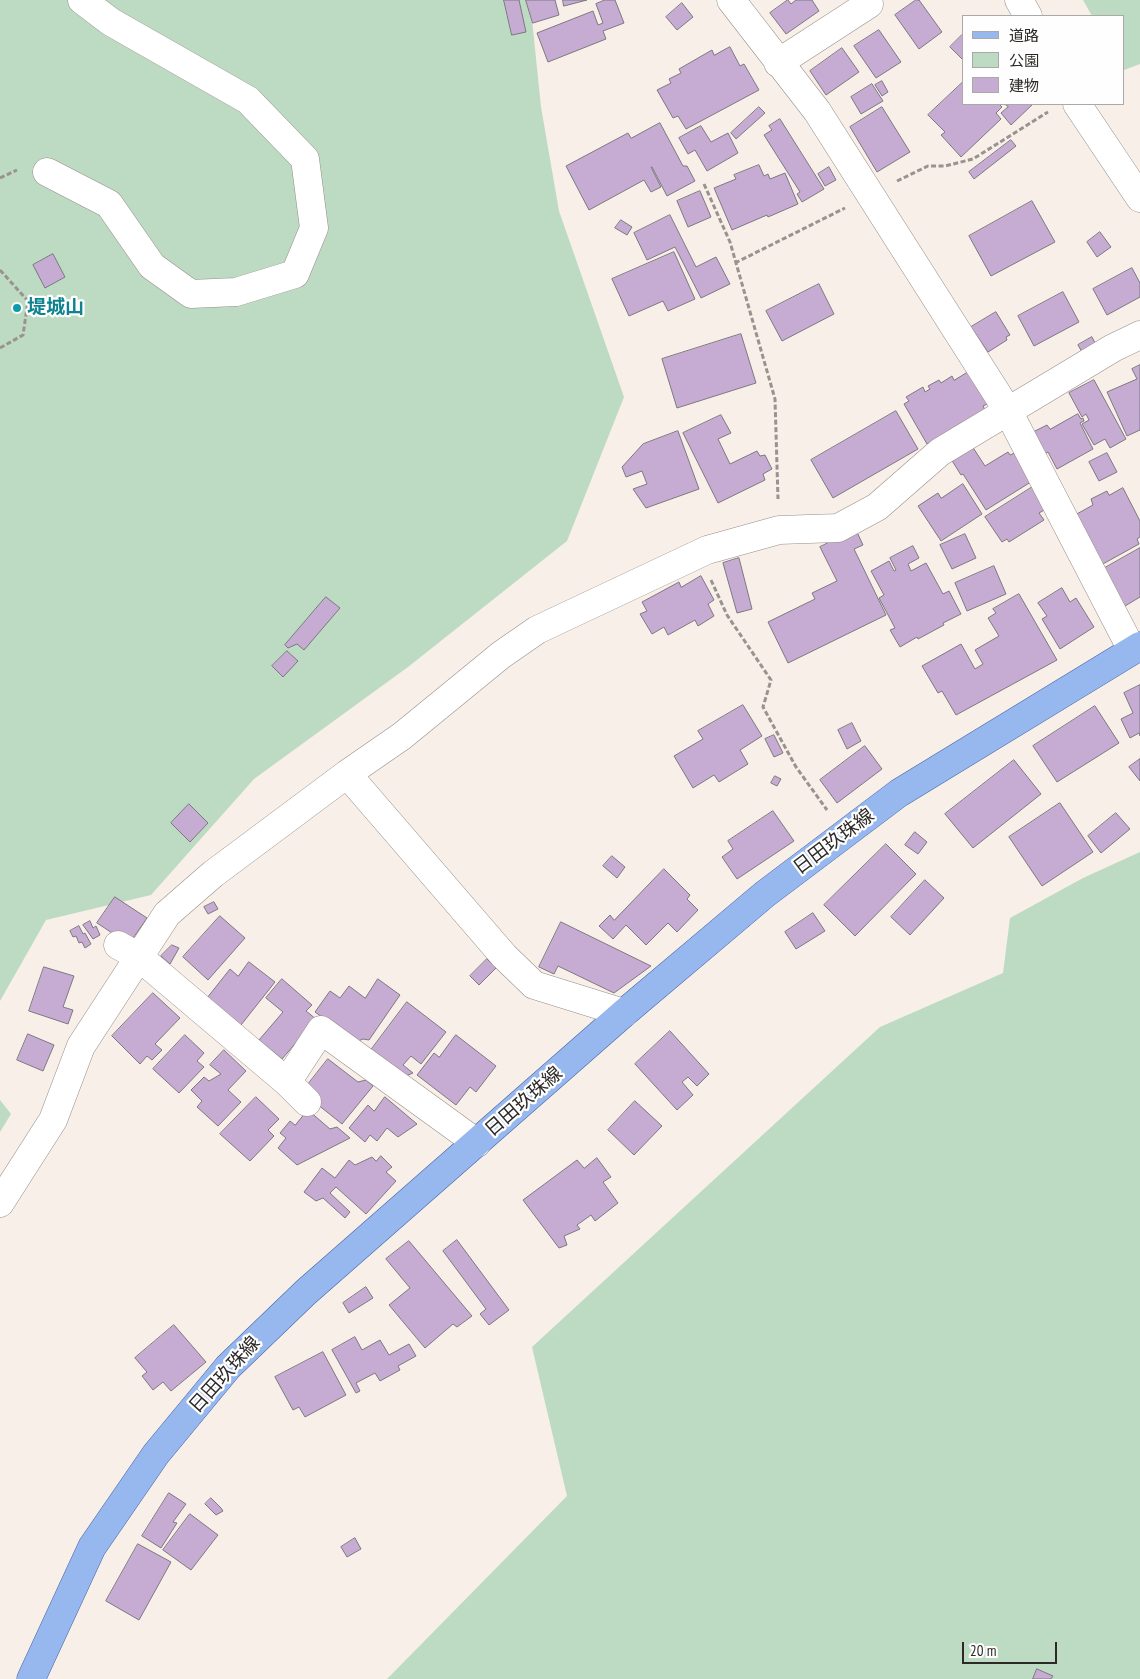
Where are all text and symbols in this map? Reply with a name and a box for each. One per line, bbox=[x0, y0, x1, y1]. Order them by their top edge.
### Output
legend bbox=[962, 15, 1125, 105]
text: 道路 bbox=[1009, 26, 1039, 45]
text: 公園 bbox=[1009, 51, 1039, 70]
text: 建物 bbox=[1009, 76, 1039, 95]
place label: 堤城山 bbox=[27, 297, 84, 319]
marker: 堤城山 bbox=[11, 302, 23, 314]
street label: 日田玖珠線 bbox=[789, 804, 879, 880]
street label: 日田玖珠線 bbox=[481, 1062, 567, 1142]
street label: 日田玖珠線 bbox=[185, 1332, 265, 1418]
scale bar bbox=[965, 1632, 1060, 1664]
text: 20 m bbox=[970, 1641, 996, 1660]

